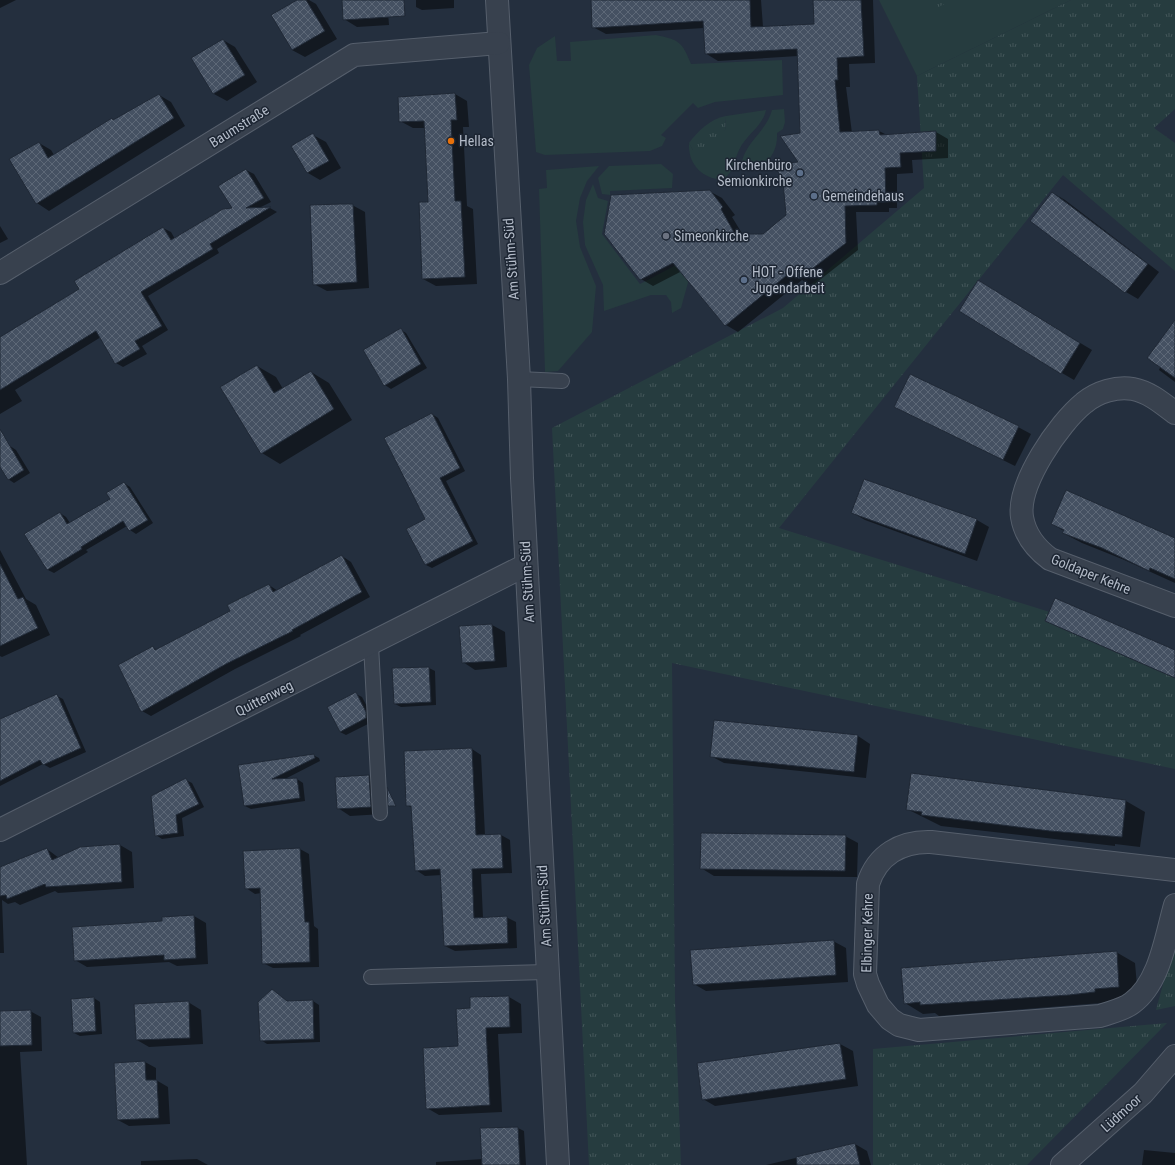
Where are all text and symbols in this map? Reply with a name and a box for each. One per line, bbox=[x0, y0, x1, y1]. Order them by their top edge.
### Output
street label: Baumstraße bbox=[206, 101, 272, 150]
place label: Hellas bbox=[459, 133, 494, 149]
marker: Hellas bbox=[446, 136, 456, 146]
place label: Kirchenbüro Semionkirche bbox=[717, 157, 792, 189]
marker: Kirchenbüro Semionkirche bbox=[795, 168, 805, 178]
place label: Gemeindehaus bbox=[822, 188, 904, 204]
marker: Gemeindehaus bbox=[809, 191, 819, 201]
street label: Am Stühm-Süd bbox=[500, 218, 522, 300]
place label: Simeonkirche bbox=[674, 228, 749, 244]
marker: Simeonkirche bbox=[661, 231, 671, 241]
place label: HOT - Offene Jugendarbeit bbox=[752, 264, 825, 296]
marker: HOT - Offene Jugendarbeit bbox=[739, 275, 749, 285]
street label: Am Stühm-Süd bbox=[517, 541, 537, 623]
street label: Goldaper Kehre bbox=[1049, 551, 1134, 597]
street label: Quittenweg bbox=[232, 677, 296, 719]
street label: Am Stühm-Süd bbox=[534, 865, 554, 947]
street label: Elbinger Kehre bbox=[858, 893, 876, 973]
street label: Lüdmoor bbox=[1097, 1091, 1145, 1135]

